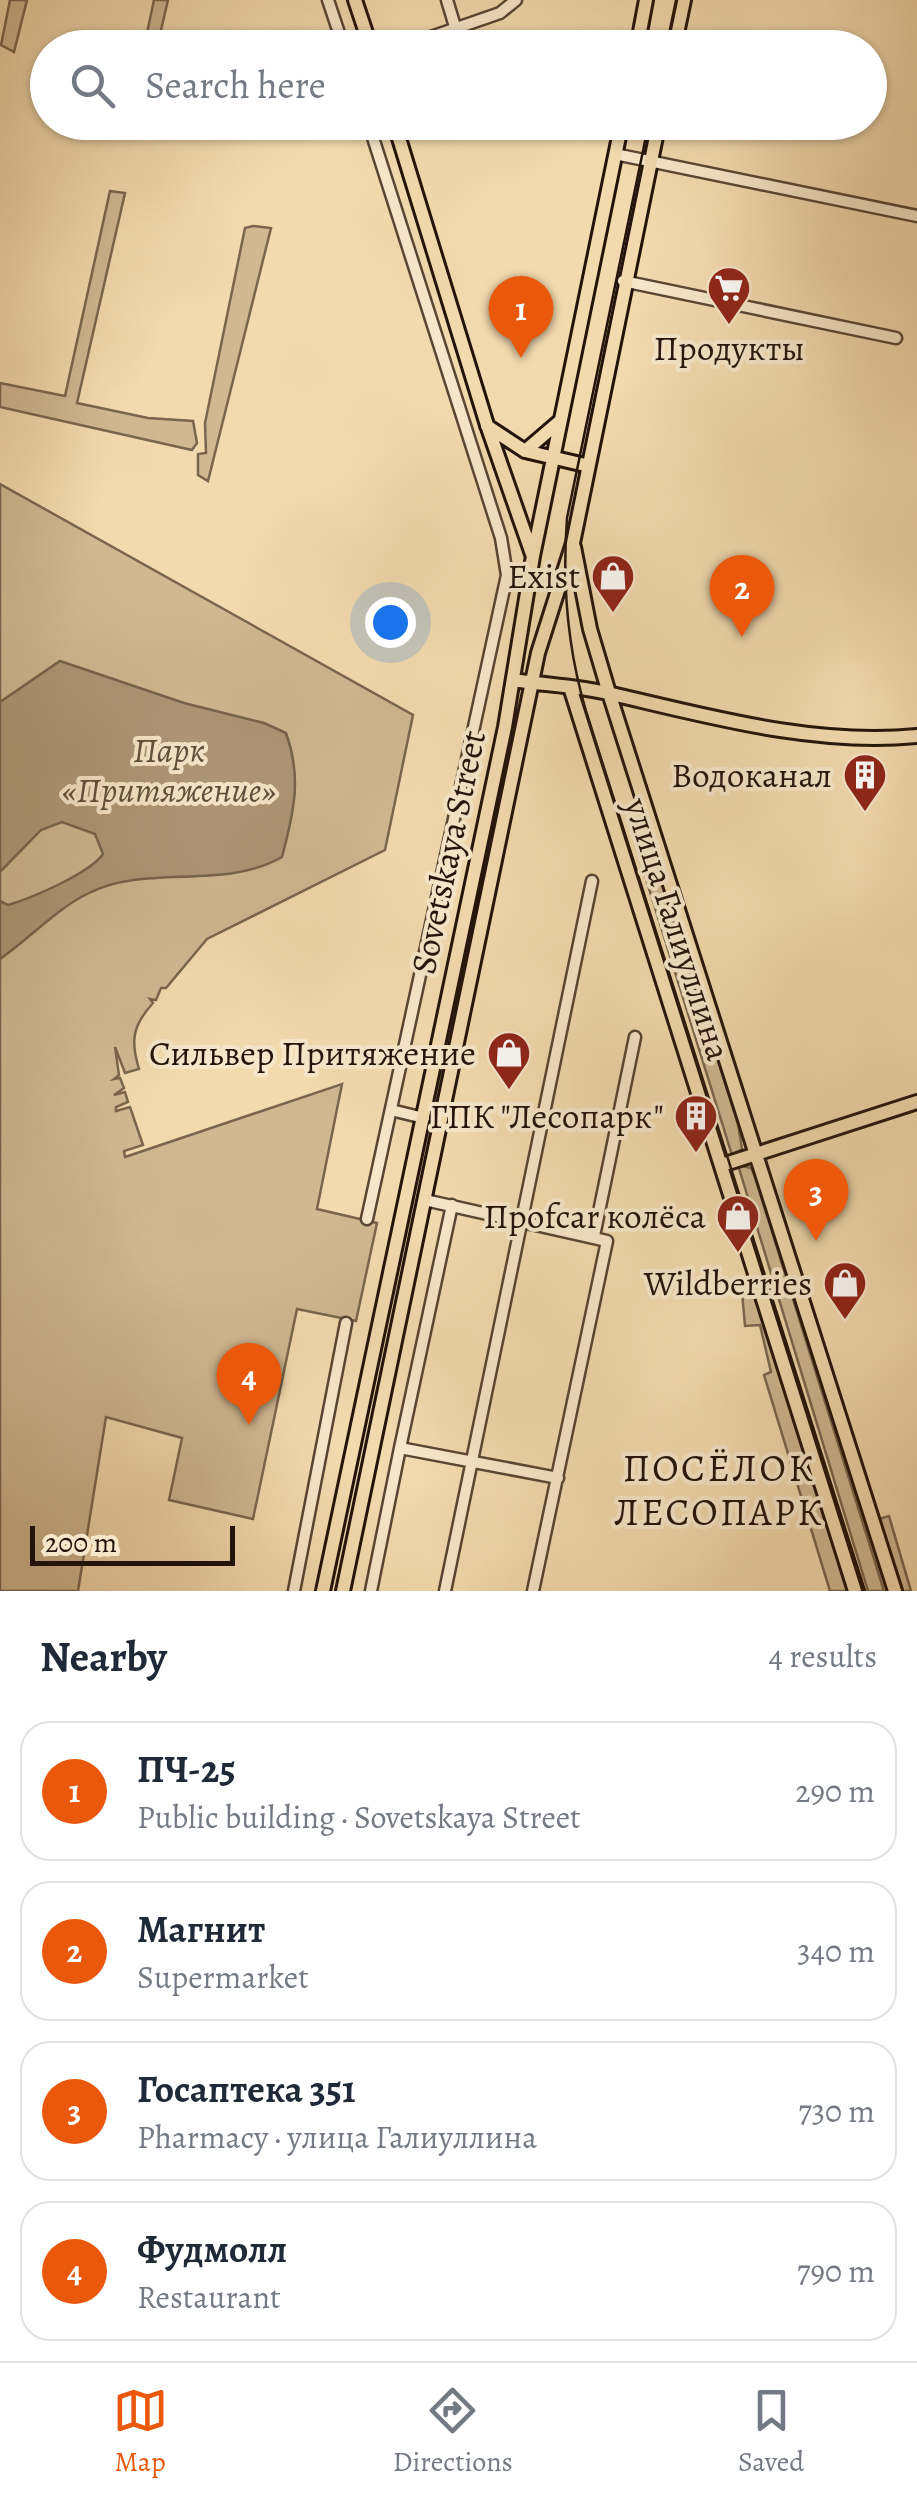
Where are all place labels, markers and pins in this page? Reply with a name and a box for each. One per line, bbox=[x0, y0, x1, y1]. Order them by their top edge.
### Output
supermarket icon: Продукты bbox=[706, 265, 752, 326]
pin: 1 bbox=[488, 276, 554, 358]
place label: Продукты bbox=[653, 324, 805, 372]
place label: Exist bbox=[507, 552, 580, 600]
shop icon: Exist bbox=[590, 553, 636, 614]
pin: 2 bbox=[710, 554, 774, 637]
place label: Водоканал bbox=[671, 751, 832, 799]
building icon: Водоканал bbox=[842, 752, 888, 813]
place label: Сильвер Притяжение bbox=[149, 1029, 476, 1077]
shop icon: Сильвер Притяжение bbox=[486, 1030, 532, 1091]
place label: ГПК "Лесопарк" bbox=[430, 1092, 664, 1140]
building icon: ГПК "Лесопарк" bbox=[673, 1093, 719, 1154]
pin: 3 bbox=[784, 1158, 848, 1241]
place label: Проfcar колёса bbox=[484, 1192, 706, 1240]
shop icon: Проfcar колёса bbox=[715, 1193, 761, 1254]
place label: Wildberries bbox=[643, 1259, 812, 1307]
shop icon: Wildberries bbox=[822, 1260, 868, 1321]
pin: 4 bbox=[216, 1342, 282, 1425]

